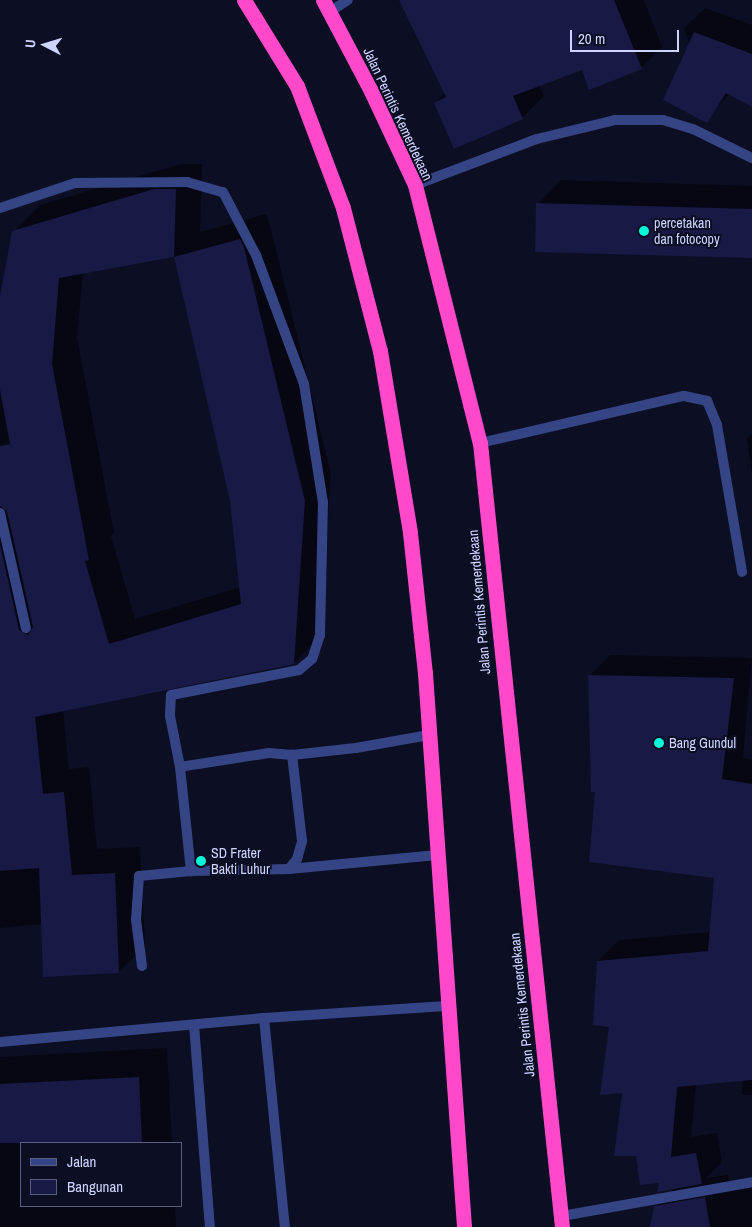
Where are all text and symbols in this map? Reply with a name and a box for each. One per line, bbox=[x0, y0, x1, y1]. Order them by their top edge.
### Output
north arrow bbox=[20, 20, 70, 70]
scale bar bbox=[572, 20, 681, 52]
text: 20 m bbox=[578, 28, 605, 49]
text: U bbox=[21, 39, 39, 49]
street label: Jalan Perintis Kemerdekaan bbox=[360, 45, 436, 183]
place label: percetakan dan fotocopy bbox=[654, 215, 720, 248]
marker: percetakan dan fotocopy bbox=[638, 225, 650, 237]
street label: Jalan Perintis Kemerdekaan bbox=[464, 529, 494, 675]
place label: Bang Gundul bbox=[669, 735, 736, 751]
marker: Bang Gundul bbox=[653, 737, 665, 749]
place label: SD Frater Bakti Luhur bbox=[211, 845, 270, 878]
marker: SD Frater Bakti Luhur bbox=[195, 855, 207, 867]
street label: Jalan Perintis Kemerdekaan bbox=[506, 932, 538, 1078]
legend bbox=[20, 1142, 182, 1207]
text: Jalan bbox=[67, 1151, 96, 1172]
text: Bangunan bbox=[67, 1176, 123, 1197]

